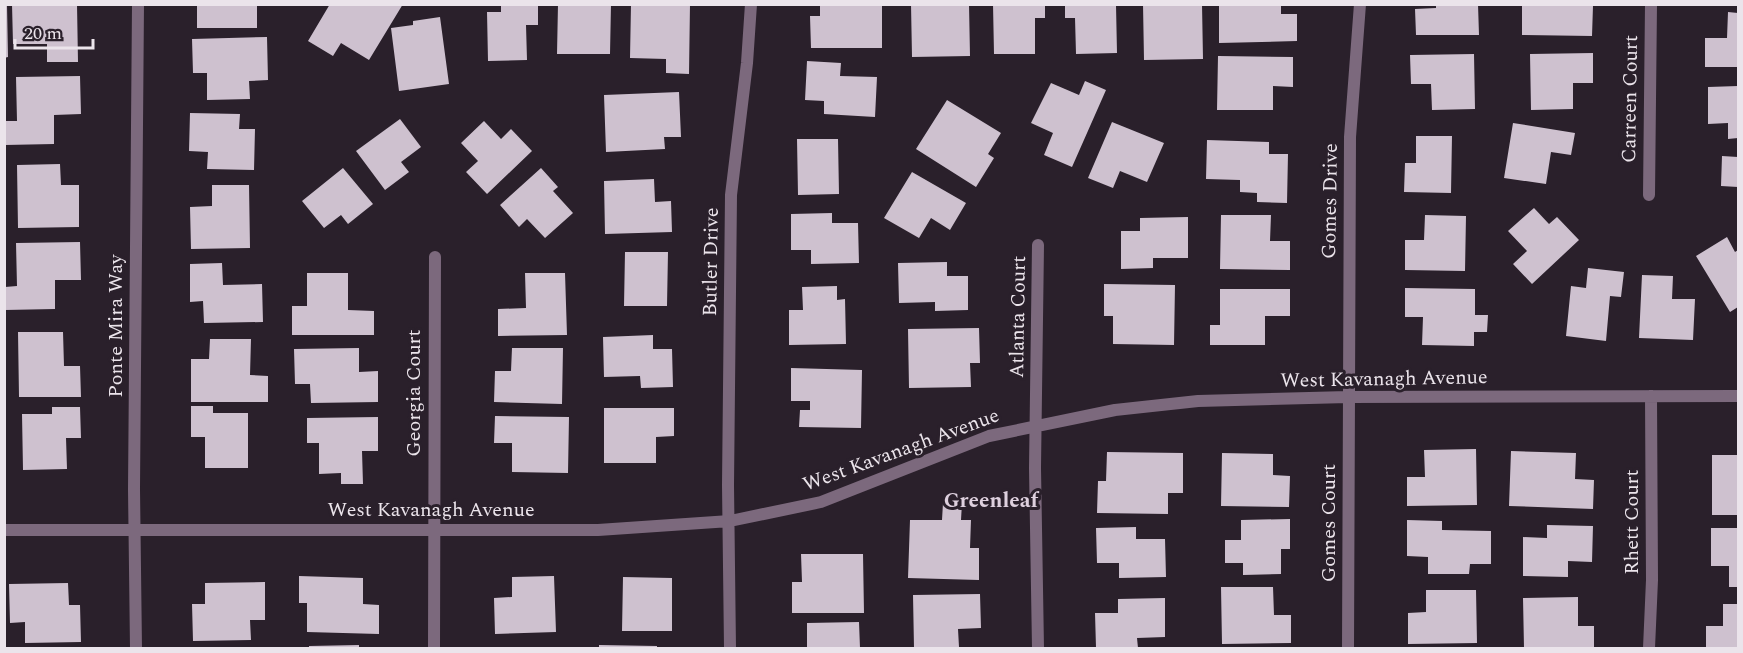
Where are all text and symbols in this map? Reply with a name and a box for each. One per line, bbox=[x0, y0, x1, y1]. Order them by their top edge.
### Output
scale bar bbox=[15, 12, 93, 50]
text: 20 m bbox=[24, 20, 62, 47]
street label: Carreen Court bbox=[1614, 35, 1646, 163]
street label: Gomes Drive bbox=[1314, 143, 1346, 259]
street label: Butler Drive bbox=[695, 207, 727, 317]
street label: Ponte Mira Way bbox=[101, 253, 131, 398]
street label: Atlanta Court bbox=[1002, 256, 1034, 378]
street label: Georgia Court bbox=[399, 329, 429, 457]
street label: West Kavanagh Avenue bbox=[1280, 362, 1488, 396]
street label: West Kavanagh Avenue bbox=[799, 400, 1003, 500]
street label: Gomes Court bbox=[1314, 464, 1344, 582]
street label: Rhett Court bbox=[1617, 469, 1647, 575]
district label: Greenleaf bbox=[944, 485, 1040, 517]
street label: West Kavanagh Avenue bbox=[327, 495, 535, 525]

